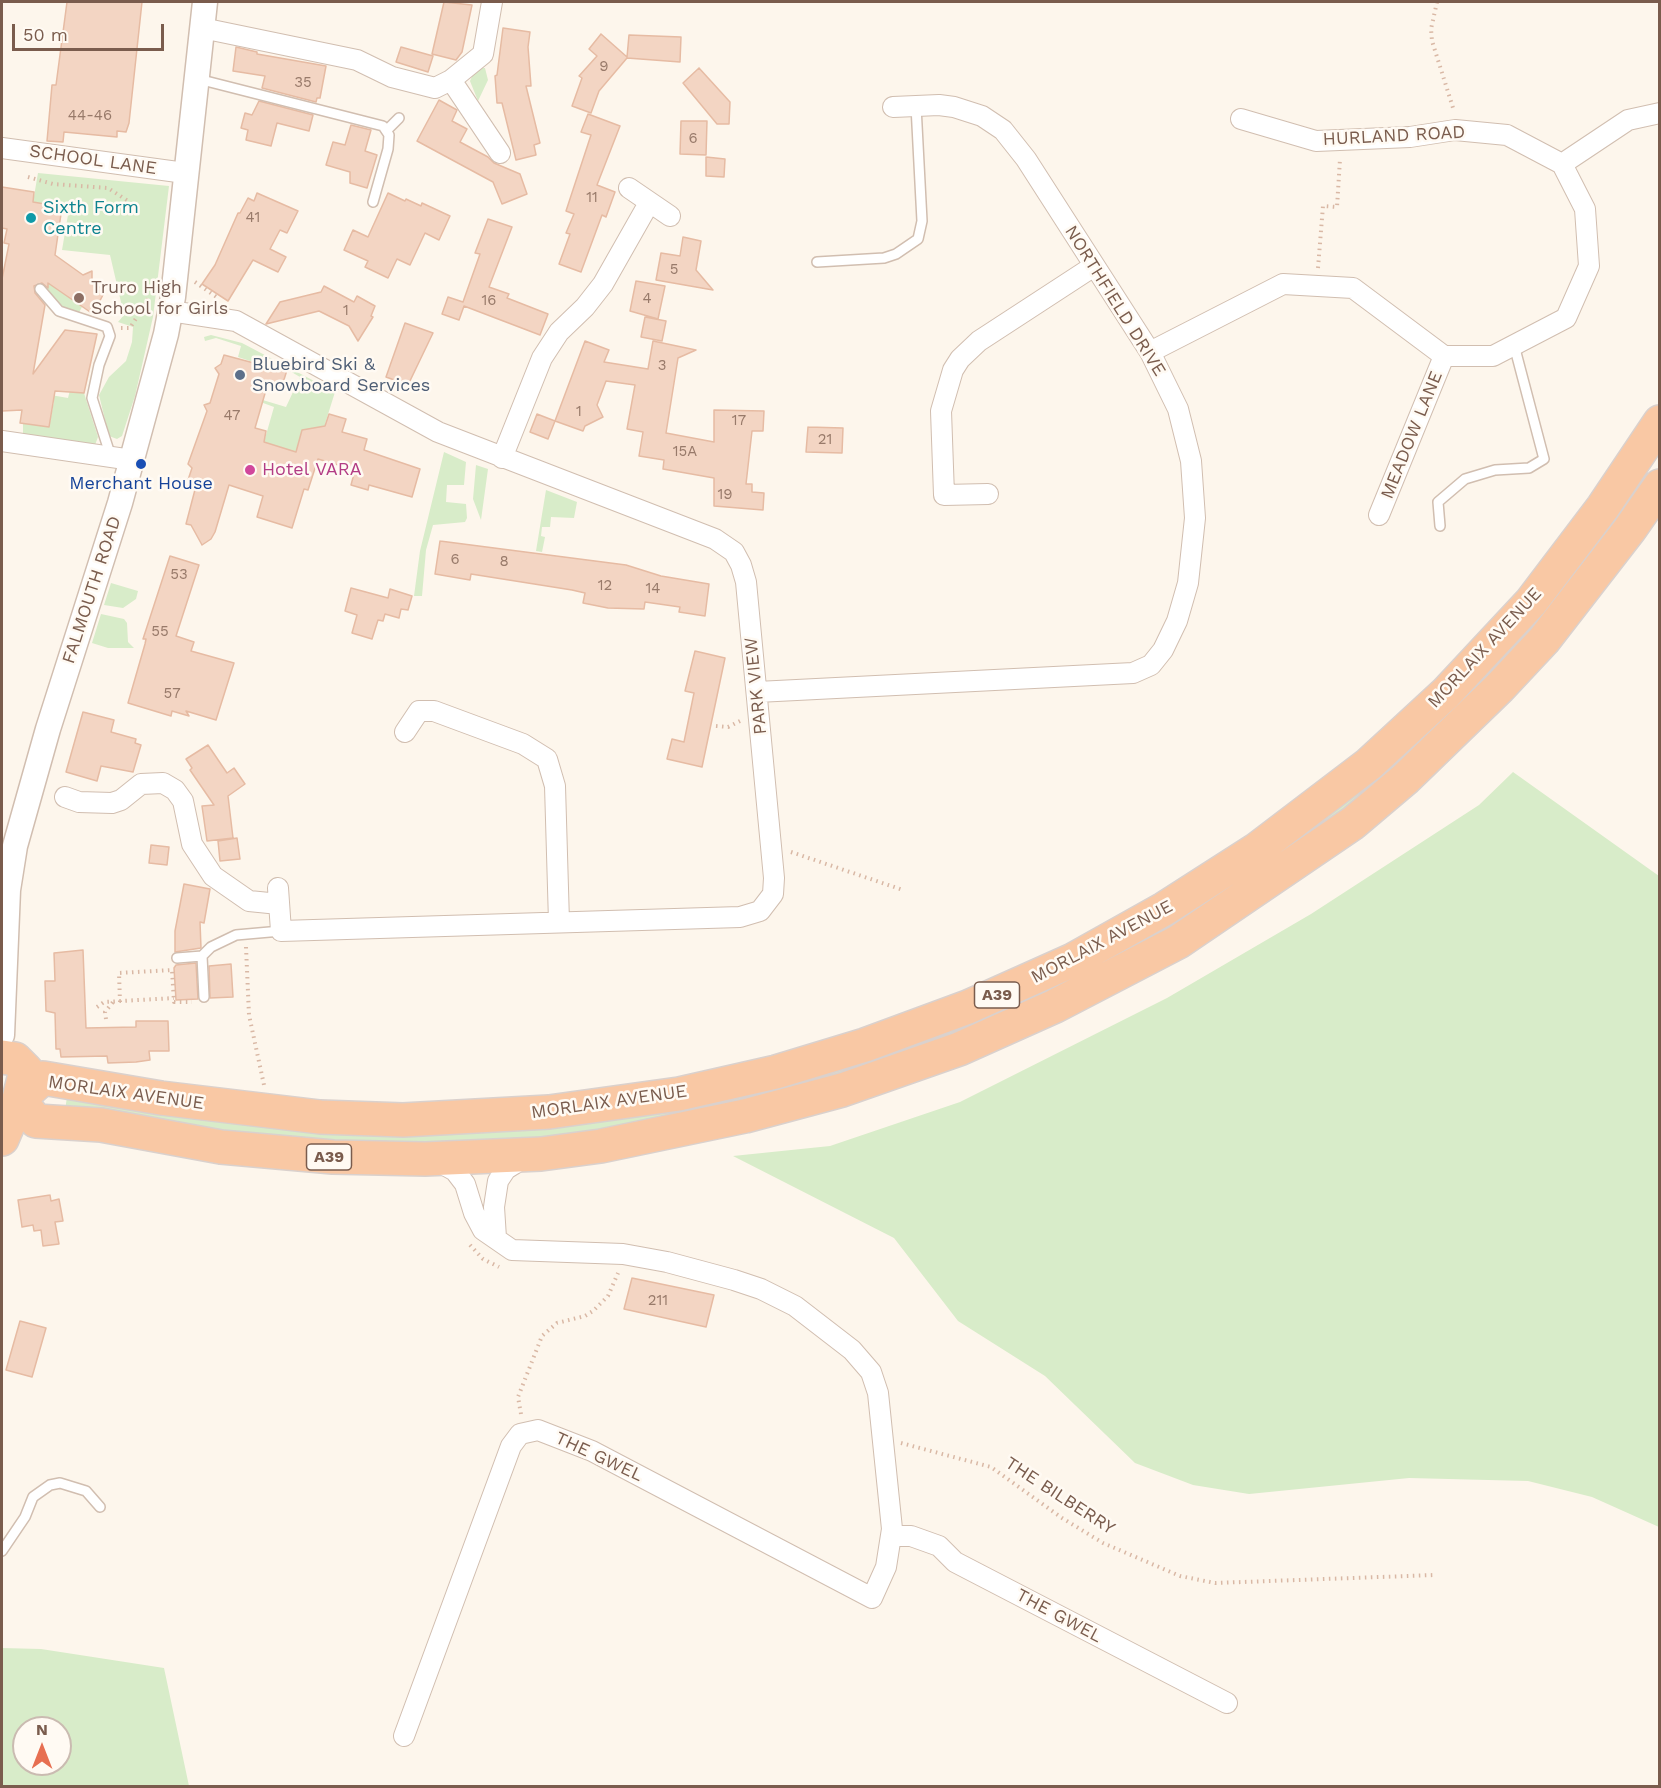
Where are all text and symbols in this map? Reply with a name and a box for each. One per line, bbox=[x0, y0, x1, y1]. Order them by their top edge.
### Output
scale bar bbox=[15, 12, 166, 50]
text: 50 m bbox=[23, 24, 68, 45]
house number: 9 bbox=[599, 58, 609, 76]
house number: 35 bbox=[294, 74, 312, 92]
house number: 44-46 bbox=[68, 107, 112, 125]
street label: HURLAND ROAD bbox=[1322, 121, 1466, 151]
house number: 6 bbox=[688, 130, 698, 148]
street label: SCHOOL LANE bbox=[28, 140, 158, 180]
house number: 11 bbox=[586, 189, 598, 207]
place label: Sixth Form Centre bbox=[43, 197, 139, 240]
house number: 41 bbox=[246, 209, 260, 227]
marker: Sixth Form Centre bbox=[24, 211, 38, 225]
street label: NORTHFIELD DRIVE bbox=[1060, 222, 1170, 380]
house number: 5 bbox=[670, 261, 678, 279]
place label: Truro High School for Girls bbox=[91, 277, 228, 320]
house number: 4 bbox=[642, 290, 652, 308]
marker: Truro High School for Girls bbox=[72, 291, 86, 305]
house number: 16 bbox=[482, 292, 496, 310]
house number: 1 bbox=[343, 302, 349, 320]
place label: Bluebird Ski & Snowboard Services bbox=[252, 354, 430, 397]
house number: 3 bbox=[658, 357, 666, 375]
marker: Bluebird Ski & Snowboard Services bbox=[233, 368, 247, 382]
street label: MEADOW LANE bbox=[1377, 368, 1447, 502]
house number: 1 bbox=[576, 403, 582, 421]
house number: 47 bbox=[224, 407, 240, 425]
house number: 17 bbox=[732, 412, 746, 430]
house number: 21 bbox=[818, 431, 832, 449]
house number: 15A bbox=[673, 443, 697, 461]
marker: Merchant House bbox=[134, 457, 148, 471]
place label: Hotel VARA bbox=[262, 459, 362, 481]
marker: Hotel VARA bbox=[243, 463, 257, 477]
place label: Merchant House bbox=[69, 473, 213, 495]
house number: 19 bbox=[717, 486, 733, 504]
street label: FALMOUTH ROAD bbox=[58, 513, 126, 667]
house number: 6 bbox=[450, 551, 460, 569]
house number: 8 bbox=[499, 553, 509, 571]
house number: 53 bbox=[170, 566, 188, 584]
house number: 12 bbox=[598, 577, 612, 595]
house number: 14 bbox=[645, 580, 661, 598]
street label: MORLAIX AVENUE bbox=[1424, 583, 1546, 713]
house number: 55 bbox=[151, 623, 169, 641]
street label: PARK VIEW bbox=[740, 636, 772, 736]
house number: 57 bbox=[163, 685, 181, 703]
street label: MORLAIX AVENUE bbox=[1028, 896, 1176, 988]
road number: A39 bbox=[974, 982, 1020, 1008]
street label: MORLAIX AVENUE bbox=[47, 1071, 205, 1115]
street label: MORLAIX AVENUE bbox=[530, 1080, 688, 1124]
road number: A39 bbox=[306, 1144, 352, 1170]
house number: 211 bbox=[648, 1292, 668, 1310]
street label: THE GWEL bbox=[552, 1427, 646, 1487]
street label: THE BILBERRY bbox=[1001, 1452, 1119, 1540]
street label: THE GWEL bbox=[1012, 1584, 1106, 1648]
north arrow bbox=[12, 1716, 72, 1776]
text: N bbox=[36, 1720, 48, 1739]

